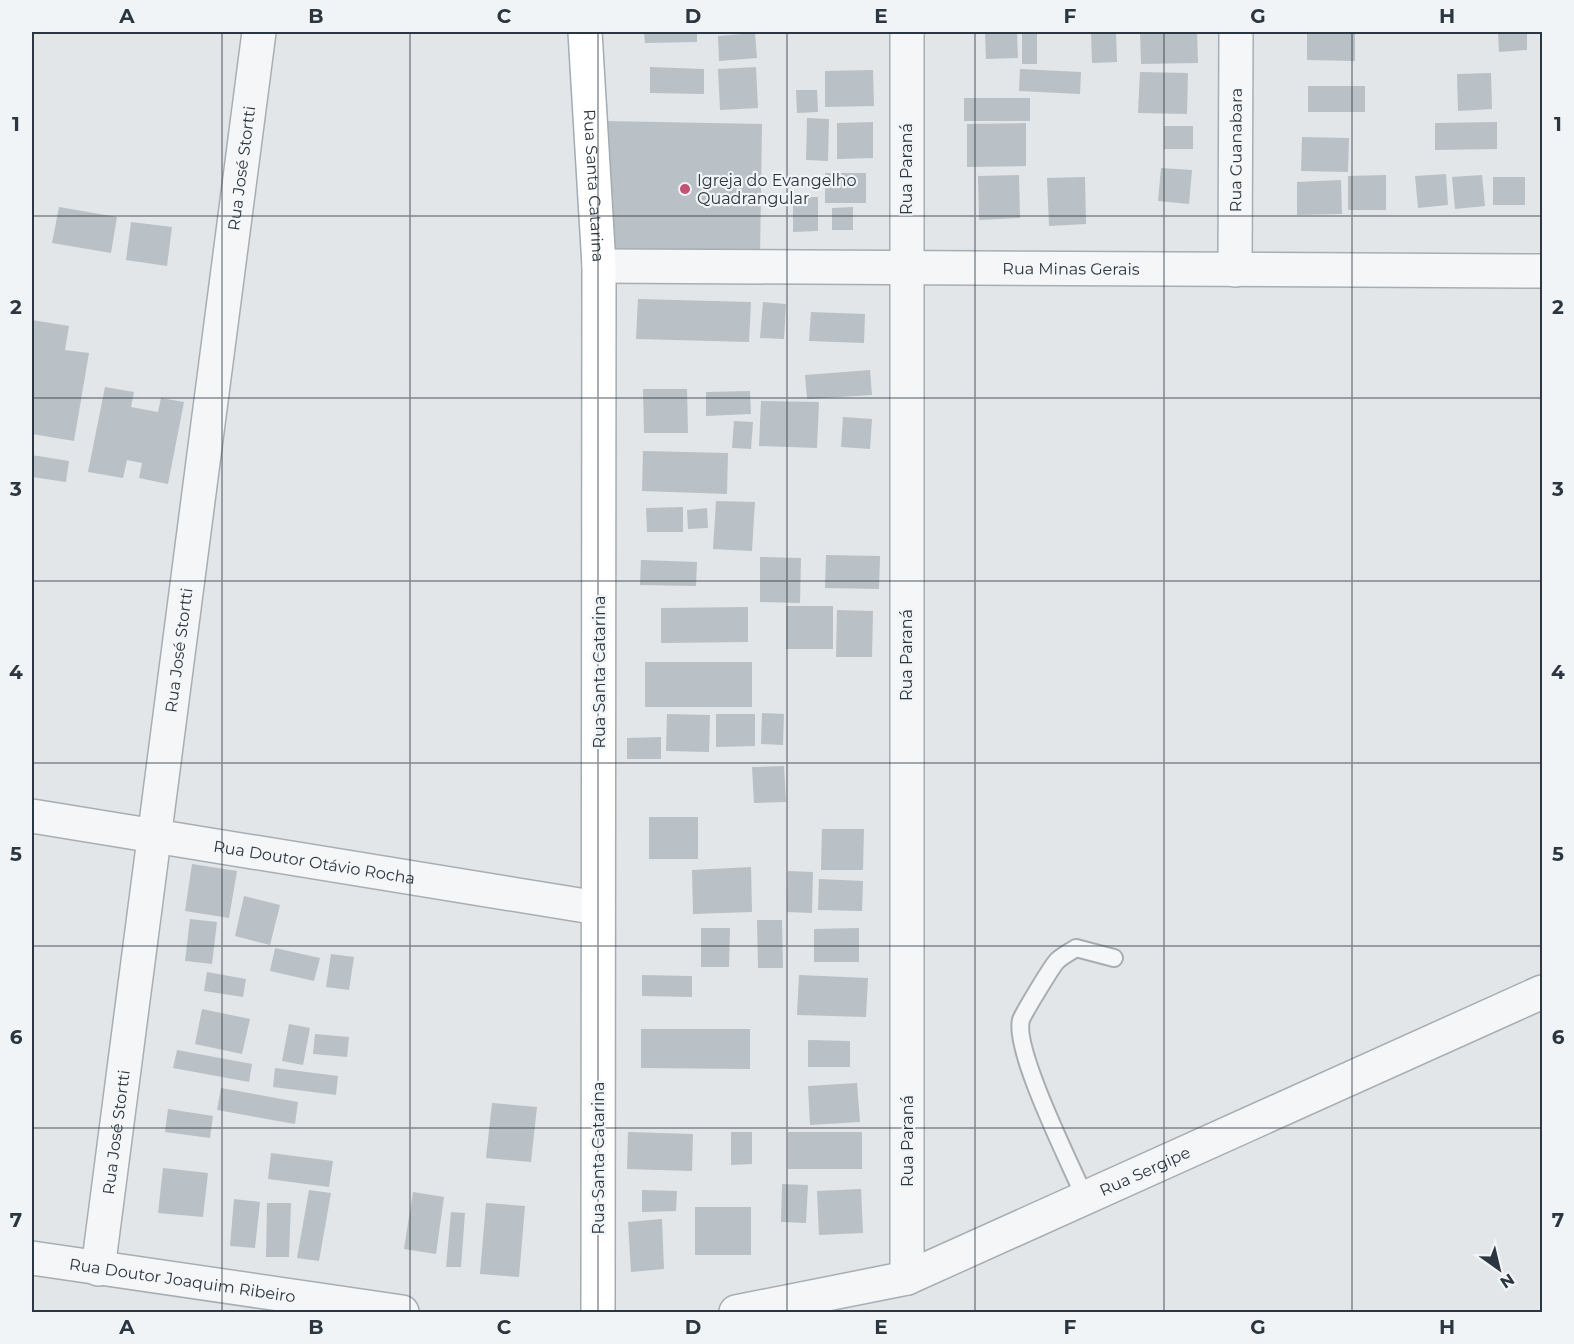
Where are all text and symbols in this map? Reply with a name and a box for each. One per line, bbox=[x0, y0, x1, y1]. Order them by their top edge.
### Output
text: A bbox=[118, 4, 135, 28]
text: B bbox=[308, 4, 324, 28]
text: C bbox=[497, 4, 512, 28]
text: D bbox=[685, 4, 701, 28]
text: E bbox=[874, 4, 888, 28]
text: F bbox=[1064, 4, 1077, 28]
text: G bbox=[1250, 4, 1266, 28]
text: H bbox=[1439, 4, 1455, 28]
street label: Rua Guanabara bbox=[1226, 88, 1245, 212]
street label: Rua José Stortti bbox=[224, 105, 259, 232]
street label: Rua Santa Catarina bbox=[580, 109, 608, 263]
text: 1 bbox=[12, 112, 20, 136]
text: 1 bbox=[1554, 112, 1562, 136]
street label: Rua Paraná bbox=[897, 123, 916, 215]
place label: Igreja do Evangelho Quadrangular bbox=[697, 171, 857, 208]
marker: Igreja do Evangelho Quadrangular bbox=[678, 182, 692, 196]
street label: Rua Minas Gerais bbox=[1002, 259, 1140, 278]
text: 2 bbox=[10, 295, 22, 319]
text: 2 bbox=[1552, 295, 1564, 319]
text: 3 bbox=[9, 477, 22, 501]
text: 3 bbox=[1551, 477, 1564, 501]
street label: Rua José Stortti bbox=[161, 587, 196, 714]
street label: Rua Santa Catarina bbox=[590, 596, 609, 749]
street label: Rua Paraná bbox=[897, 609, 916, 701]
text: 4 bbox=[9, 660, 23, 684]
text: 4 bbox=[1551, 660, 1565, 684]
street label: Rua Doutor Otávio Rocha bbox=[212, 836, 416, 888]
text: 5 bbox=[10, 842, 22, 866]
text: 5 bbox=[1552, 842, 1564, 866]
text: 6 bbox=[10, 1025, 23, 1049]
text: 6 bbox=[1552, 1025, 1565, 1049]
street label: Rua José Stortti bbox=[98, 1069, 133, 1196]
street label: Rua Santa Catarina bbox=[589, 1082, 608, 1235]
street label: Rua Paraná bbox=[898, 1095, 917, 1187]
street label: Rua Sergipe bbox=[1096, 1142, 1193, 1200]
text: 7 bbox=[10, 1208, 22, 1232]
text: 7 bbox=[1552, 1208, 1564, 1232]
north arrow bbox=[1469, 1239, 1529, 1299]
street label: Rua Doutor Joaquim Ribeiro bbox=[68, 1254, 297, 1306]
text: N bbox=[1496, 1270, 1518, 1293]
text: A bbox=[118, 1315, 135, 1339]
text: B bbox=[308, 1315, 324, 1339]
text: C bbox=[497, 1315, 512, 1339]
text: D bbox=[685, 1315, 701, 1339]
text: E bbox=[874, 1315, 888, 1339]
text: F bbox=[1064, 1315, 1077, 1339]
text: G bbox=[1250, 1315, 1266, 1339]
text: H bbox=[1439, 1315, 1455, 1339]

